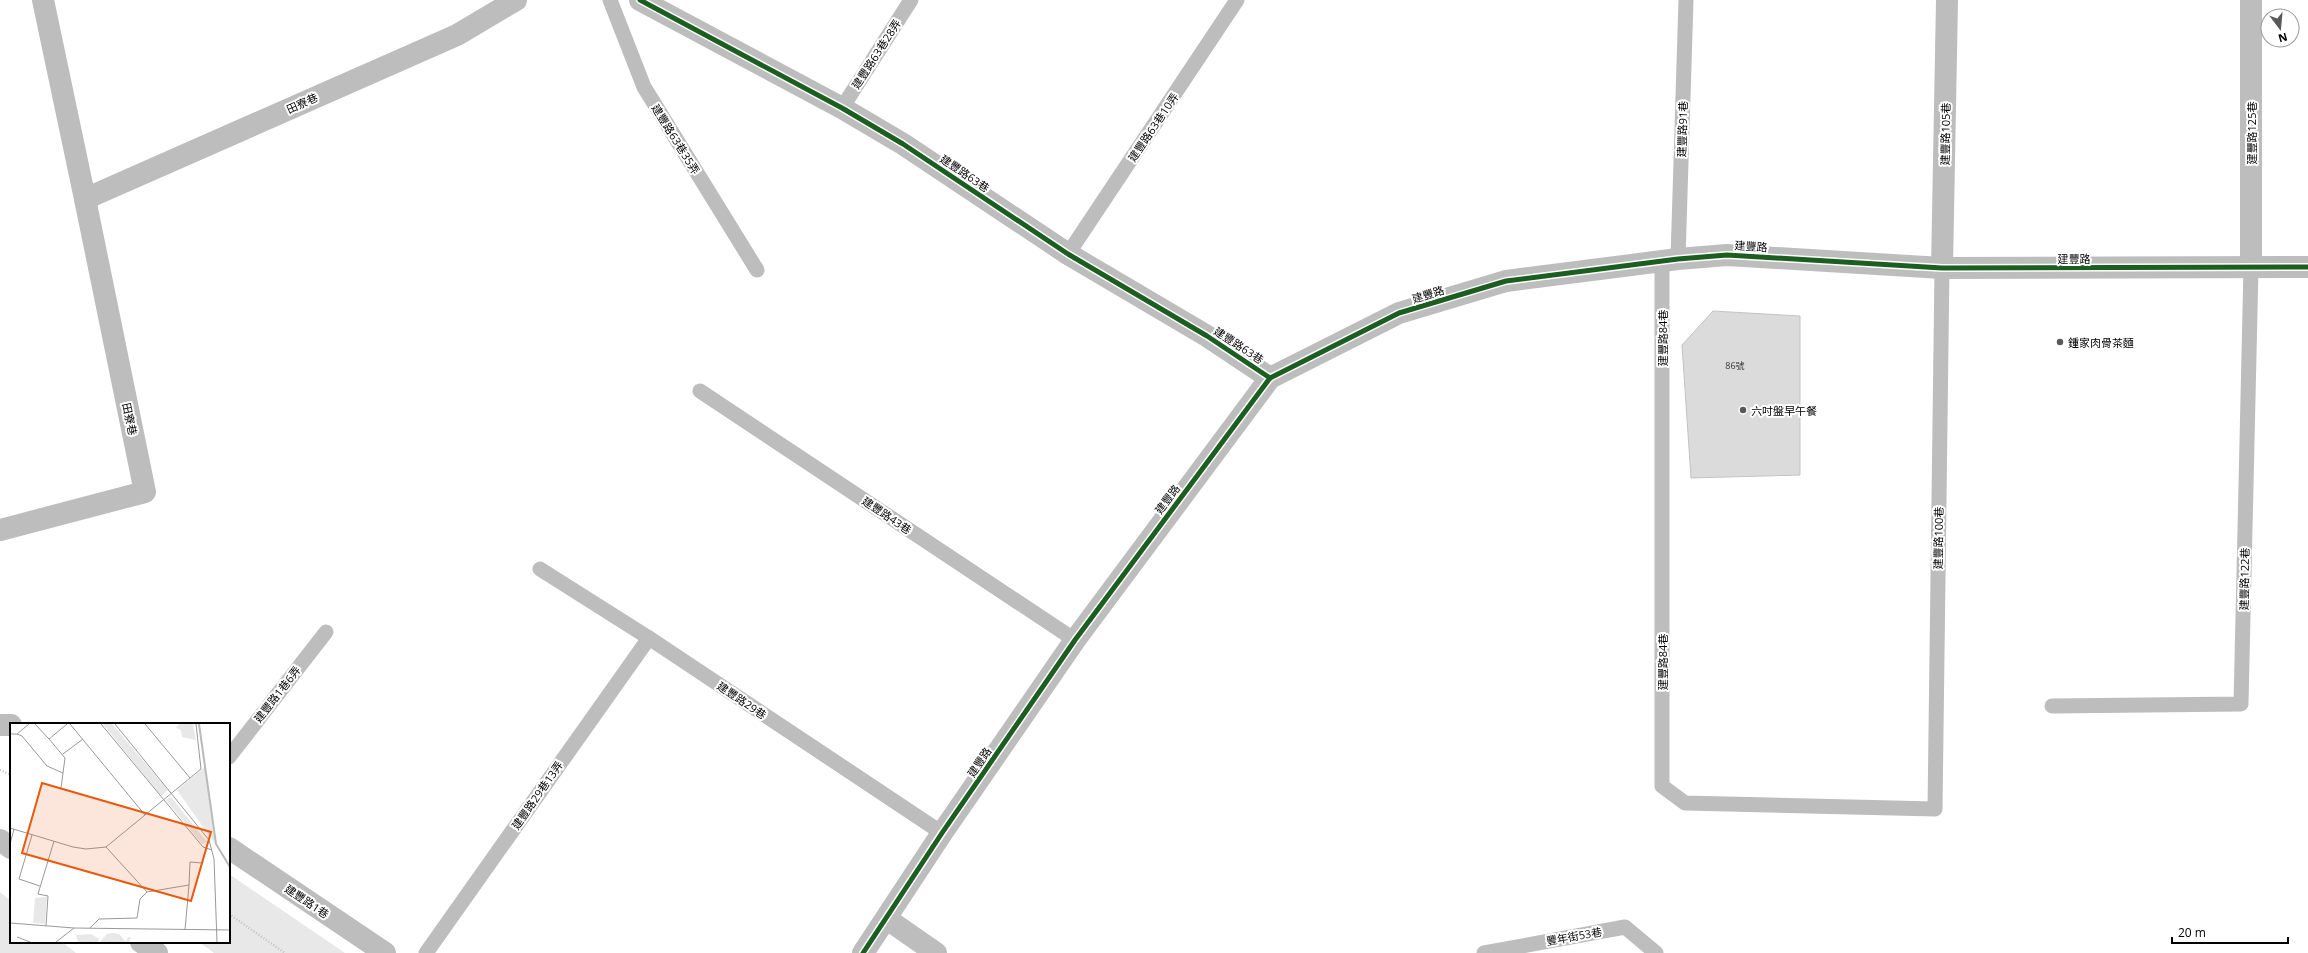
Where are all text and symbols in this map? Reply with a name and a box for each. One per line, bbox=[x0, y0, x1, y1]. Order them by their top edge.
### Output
north arrow bbox=[2260, 8, 2300, 48]
street label: 建豐路63巷28弄 bbox=[848, 16, 904, 92]
text: N bbox=[2277, 30, 2289, 47]
street label: 田寮巷 bbox=[284, 89, 320, 117]
street label: 建豐路63巷10弄 bbox=[1124, 90, 1182, 164]
street label: 建豐路91巷 bbox=[1674, 100, 1690, 158]
street label: 建豐路63巷35弄 bbox=[648, 101, 704, 177]
street label: 建豐路105巷 bbox=[1937, 102, 1953, 166]
street label: 建豐路125巷 bbox=[2244, 102, 2259, 164]
street label: 建豐路63巷 bbox=[937, 151, 993, 195]
street label: 建豐路 bbox=[1734, 237, 1768, 255]
street label: 建豐路 bbox=[2058, 251, 2091, 266]
street label: 建豐路 bbox=[1410, 282, 1446, 306]
street label: 建豐路84巷 bbox=[1655, 310, 1670, 366]
street label: 建豐路63巷 bbox=[1211, 323, 1267, 367]
place label: 鍾家肉骨茶麵 bbox=[2068, 335, 2134, 350]
marker: 鍾家肉骨茶麵 bbox=[2055, 337, 2065, 347]
house number: 86號 bbox=[1725, 359, 1745, 372]
street label: 田寮巷 bbox=[119, 401, 141, 437]
place label: 六吋盤早午餐 bbox=[1751, 403, 1817, 418]
marker: 六吋盤早午餐 bbox=[1738, 405, 1748, 415]
street label: 建豐路 bbox=[1151, 481, 1183, 517]
street label: 建豐路43巷 bbox=[859, 493, 915, 537]
street label: 建豐路100巷 bbox=[1930, 506, 1946, 570]
street label: 建豐路122巷 bbox=[2236, 547, 2252, 611]
street label: 建豐路84巷 bbox=[1655, 634, 1670, 690]
street label: 建豐路1巷6弄 bbox=[250, 663, 304, 725]
street label: 建豐路29巷 bbox=[714, 678, 770, 722]
inset map bbox=[10, 723, 230, 943]
street label: 建豐路 bbox=[964, 744, 994, 780]
street label: 建豐路29巷13弄 bbox=[508, 758, 566, 832]
street label: 建豐路1巷 bbox=[282, 881, 332, 921]
scale bar bbox=[2172, 919, 2288, 945]
street label: 豐年街53巷 bbox=[1545, 924, 1603, 948]
text: 20 m bbox=[2178, 924, 2206, 941]

